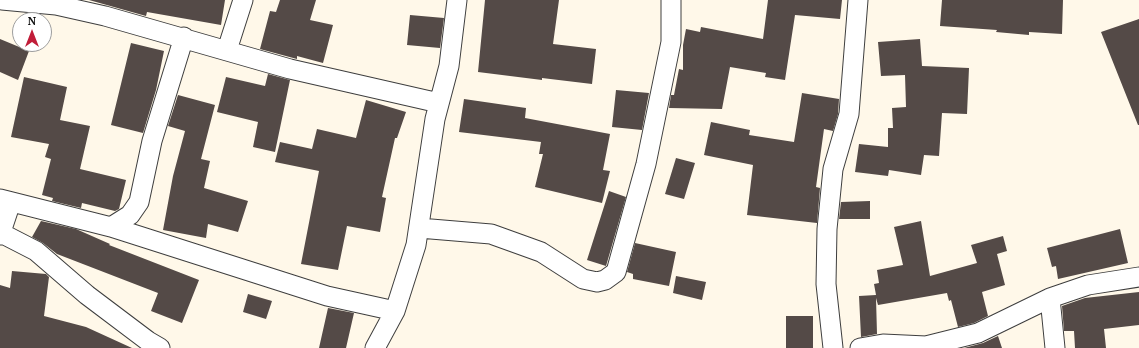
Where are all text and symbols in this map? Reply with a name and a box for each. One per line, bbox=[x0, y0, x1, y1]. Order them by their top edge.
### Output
north arrow bbox=[12, 12, 52, 52]
text: N bbox=[28, 14, 36, 28]

